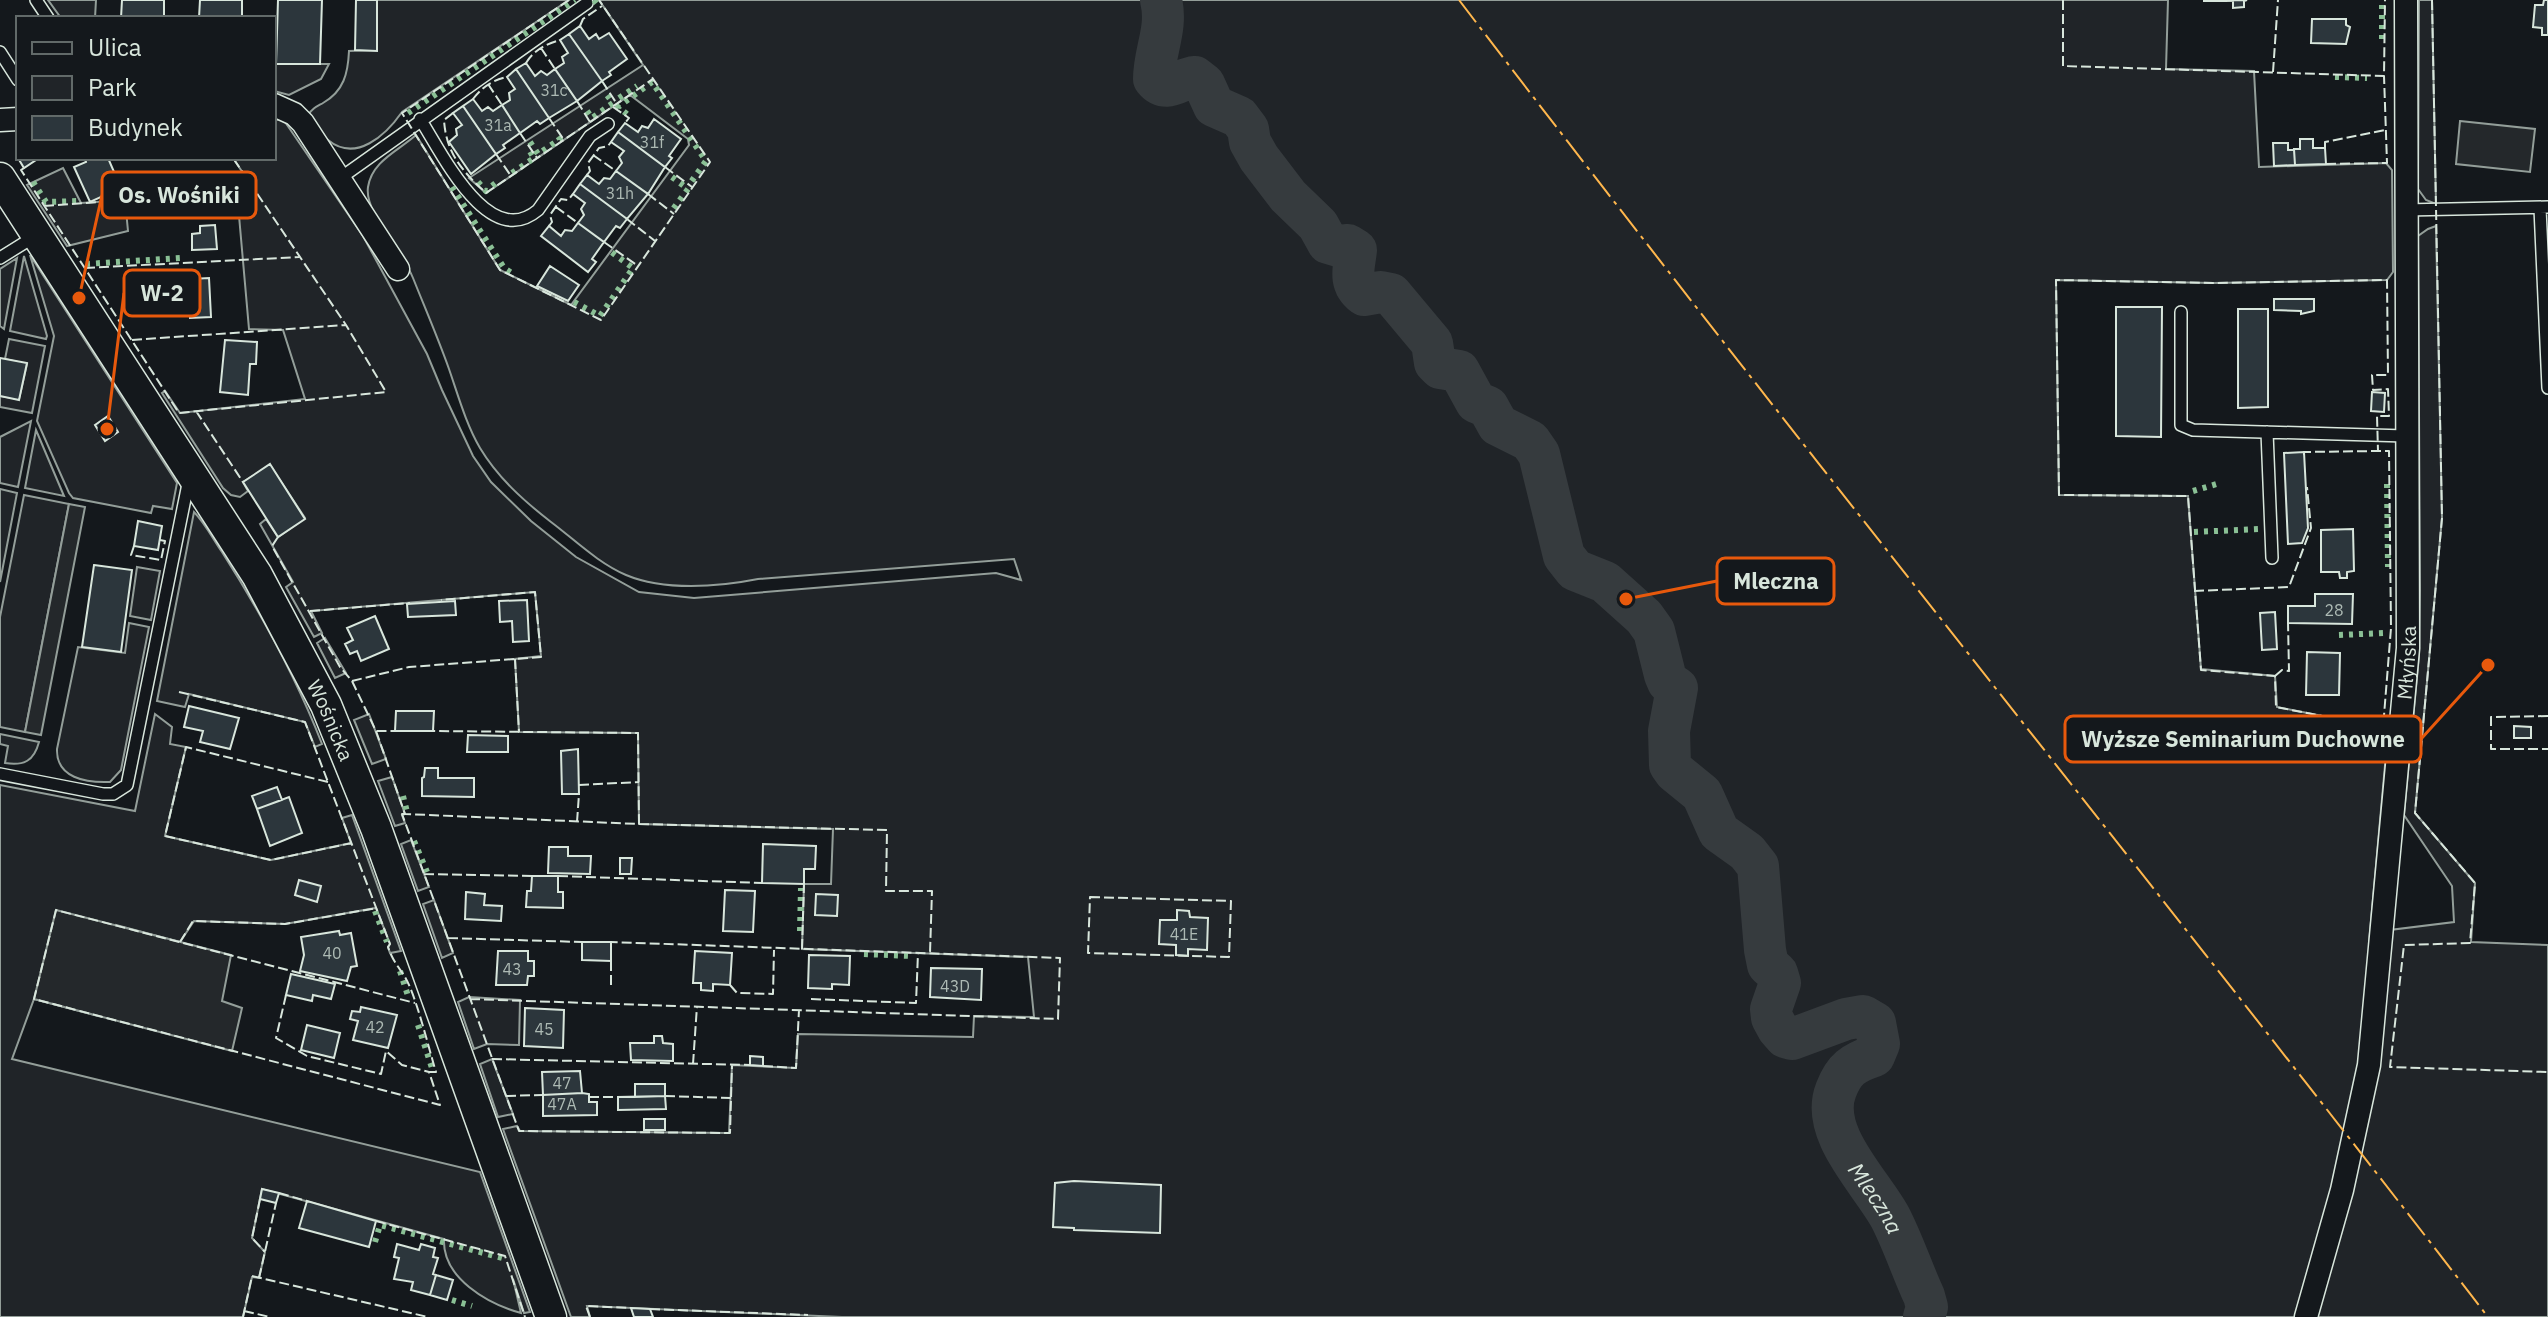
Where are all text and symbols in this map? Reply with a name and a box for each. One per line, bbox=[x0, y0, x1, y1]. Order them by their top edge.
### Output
legend bbox=[16, 16, 276, 160]
text: Ulica bbox=[88, 31, 142, 63]
text: Park bbox=[88, 71, 137, 103]
house number: 31c bbox=[540, 80, 568, 100]
text: Budynek bbox=[88, 111, 183, 143]
house number: 31a bbox=[484, 115, 512, 135]
house number: 31f bbox=[640, 132, 664, 152]
callout: Os. Wośniki bbox=[102, 172, 256, 218]
text: Os. Wośniki bbox=[118, 180, 240, 209]
house number: 31h bbox=[606, 183, 634, 203]
callout: W-2 bbox=[124, 270, 200, 316]
text: W-2 bbox=[140, 278, 184, 307]
callout: Mleczna bbox=[1717, 558, 1834, 604]
text: Mleczna bbox=[1733, 566, 1819, 595]
house number: 28 bbox=[2324, 600, 2344, 620]
street label: Młyńska bbox=[2390, 625, 2422, 701]
street label: Wośnicka bbox=[301, 675, 361, 765]
callout: Wyższe Seminarium Duchowne bbox=[2065, 716, 2421, 762]
text: Wyższe Seminarium Duchowne bbox=[2081, 724, 2405, 753]
house number: 41E bbox=[1170, 924, 1198, 944]
house number: 40 bbox=[322, 943, 342, 963]
house number: 43 bbox=[502, 959, 522, 979]
house number: 43D bbox=[940, 976, 970, 996]
house number: 42 bbox=[365, 1017, 385, 1037]
house number: 45 bbox=[534, 1019, 554, 1039]
house number: 47 bbox=[552, 1073, 572, 1093]
house number: 47A bbox=[547, 1094, 577, 1114]
water label: Mleczna bbox=[1842, 1156, 1910, 1238]

